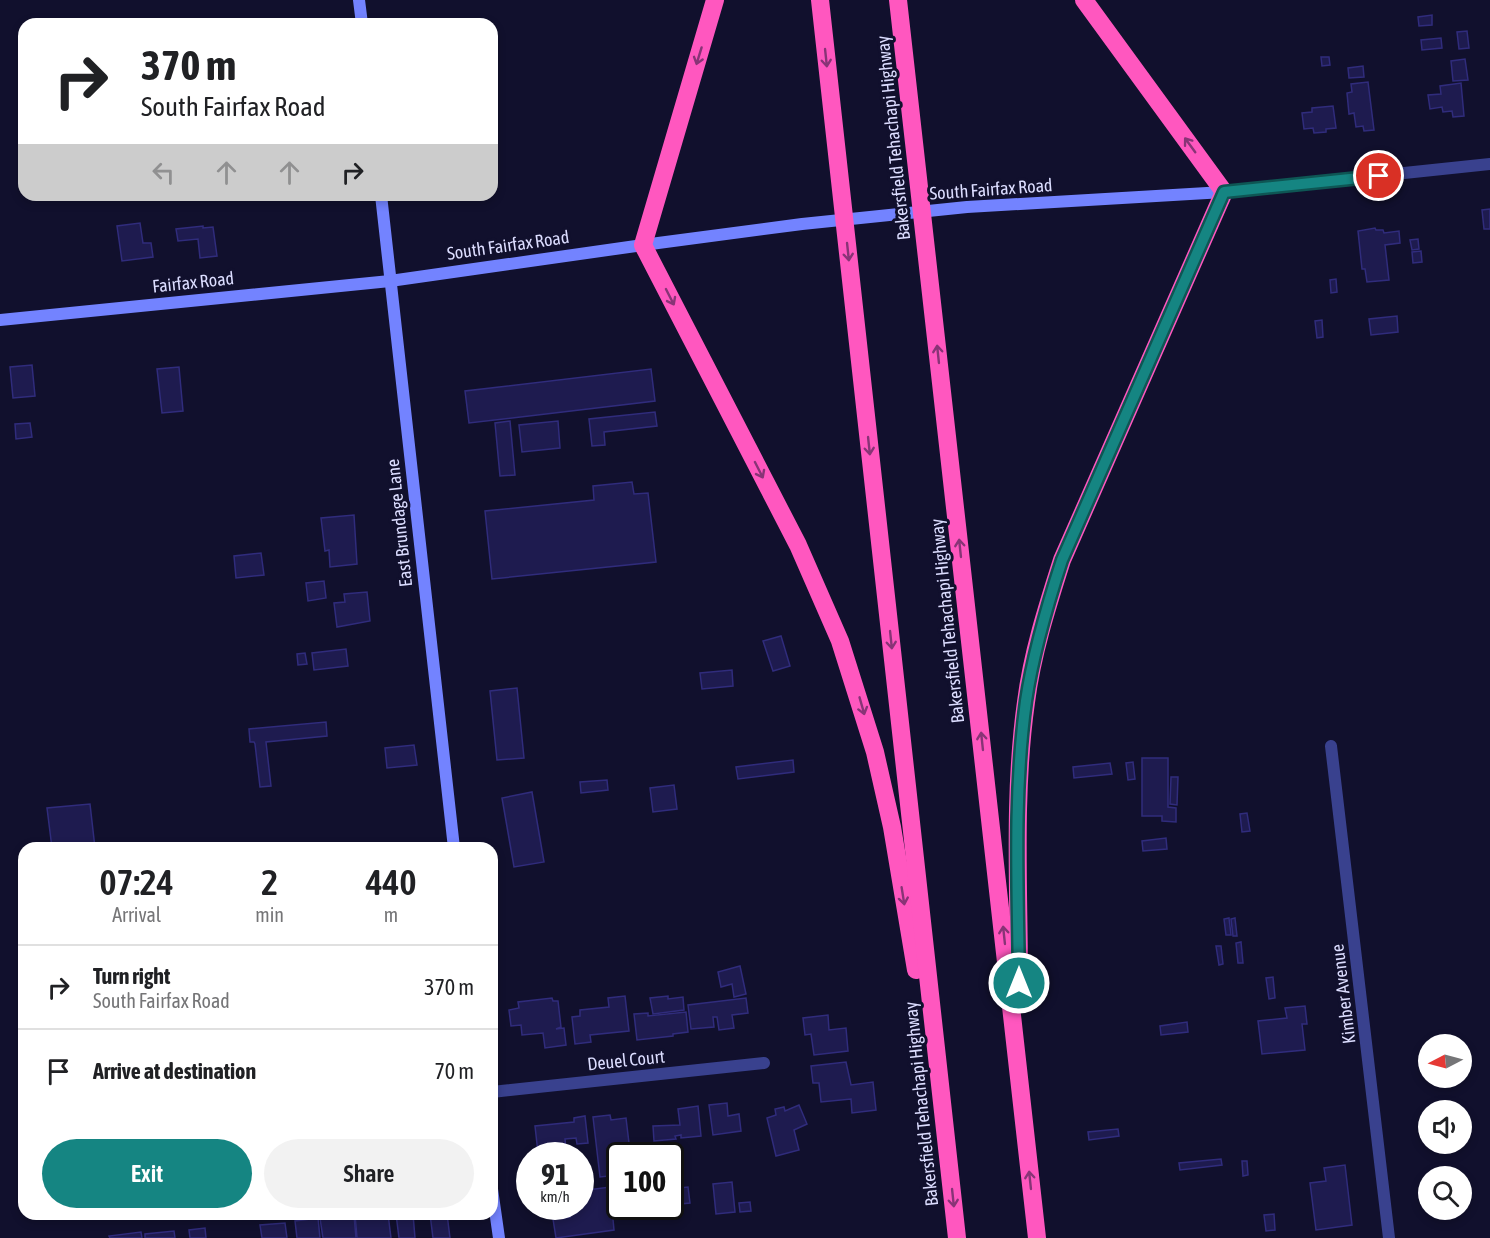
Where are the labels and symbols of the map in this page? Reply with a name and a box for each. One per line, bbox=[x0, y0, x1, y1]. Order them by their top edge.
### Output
street label: Bakersfield Tehachapi Highway bbox=[872, 35, 914, 241]
one-way arrow bbox=[693, 46, 704, 65]
one-way arrow bbox=[821, 48, 832, 68]
one-way arrow bbox=[1184, 138, 1196, 154]
pin bbox=[1353, 150, 1404, 201]
street label: South Fairfax Road bbox=[929, 174, 1053, 204]
street label: South Fairfax Road bbox=[446, 226, 570, 264]
one-way arrow bbox=[842, 242, 853, 261]
street label: Fairfax Road bbox=[151, 267, 235, 297]
one-way arrow bbox=[665, 287, 676, 305]
one-way arrow bbox=[932, 344, 943, 364]
one-way arrow bbox=[864, 435, 875, 455]
street label: East Brundage Lane bbox=[382, 458, 416, 588]
one-way arrow bbox=[753, 461, 765, 478]
street label: Bakersfield Tehachapi Highway bbox=[926, 518, 968, 724]
one-way arrow bbox=[954, 538, 965, 558]
one-way arrow bbox=[885, 629, 896, 649]
one-way arrow bbox=[856, 696, 868, 715]
one-way arrow bbox=[976, 732, 987, 752]
one-way arrow bbox=[898, 886, 909, 906]
one-way arrow bbox=[998, 926, 1009, 946]
street label: Kimber Avenue bbox=[1326, 943, 1360, 1045]
position arrow bbox=[987, 951, 1051, 1015]
street label: Bakersfield Tehachapi Highway bbox=[900, 1001, 942, 1207]
north arrow bbox=[1418, 1034, 1472, 1088]
street label: Deuel Court bbox=[586, 1045, 666, 1075]
speed limit sign: 100 bbox=[606, 1142, 684, 1220]
one-way arrow bbox=[1024, 1170, 1035, 1190]
one-way arrow bbox=[947, 1188, 958, 1208]

